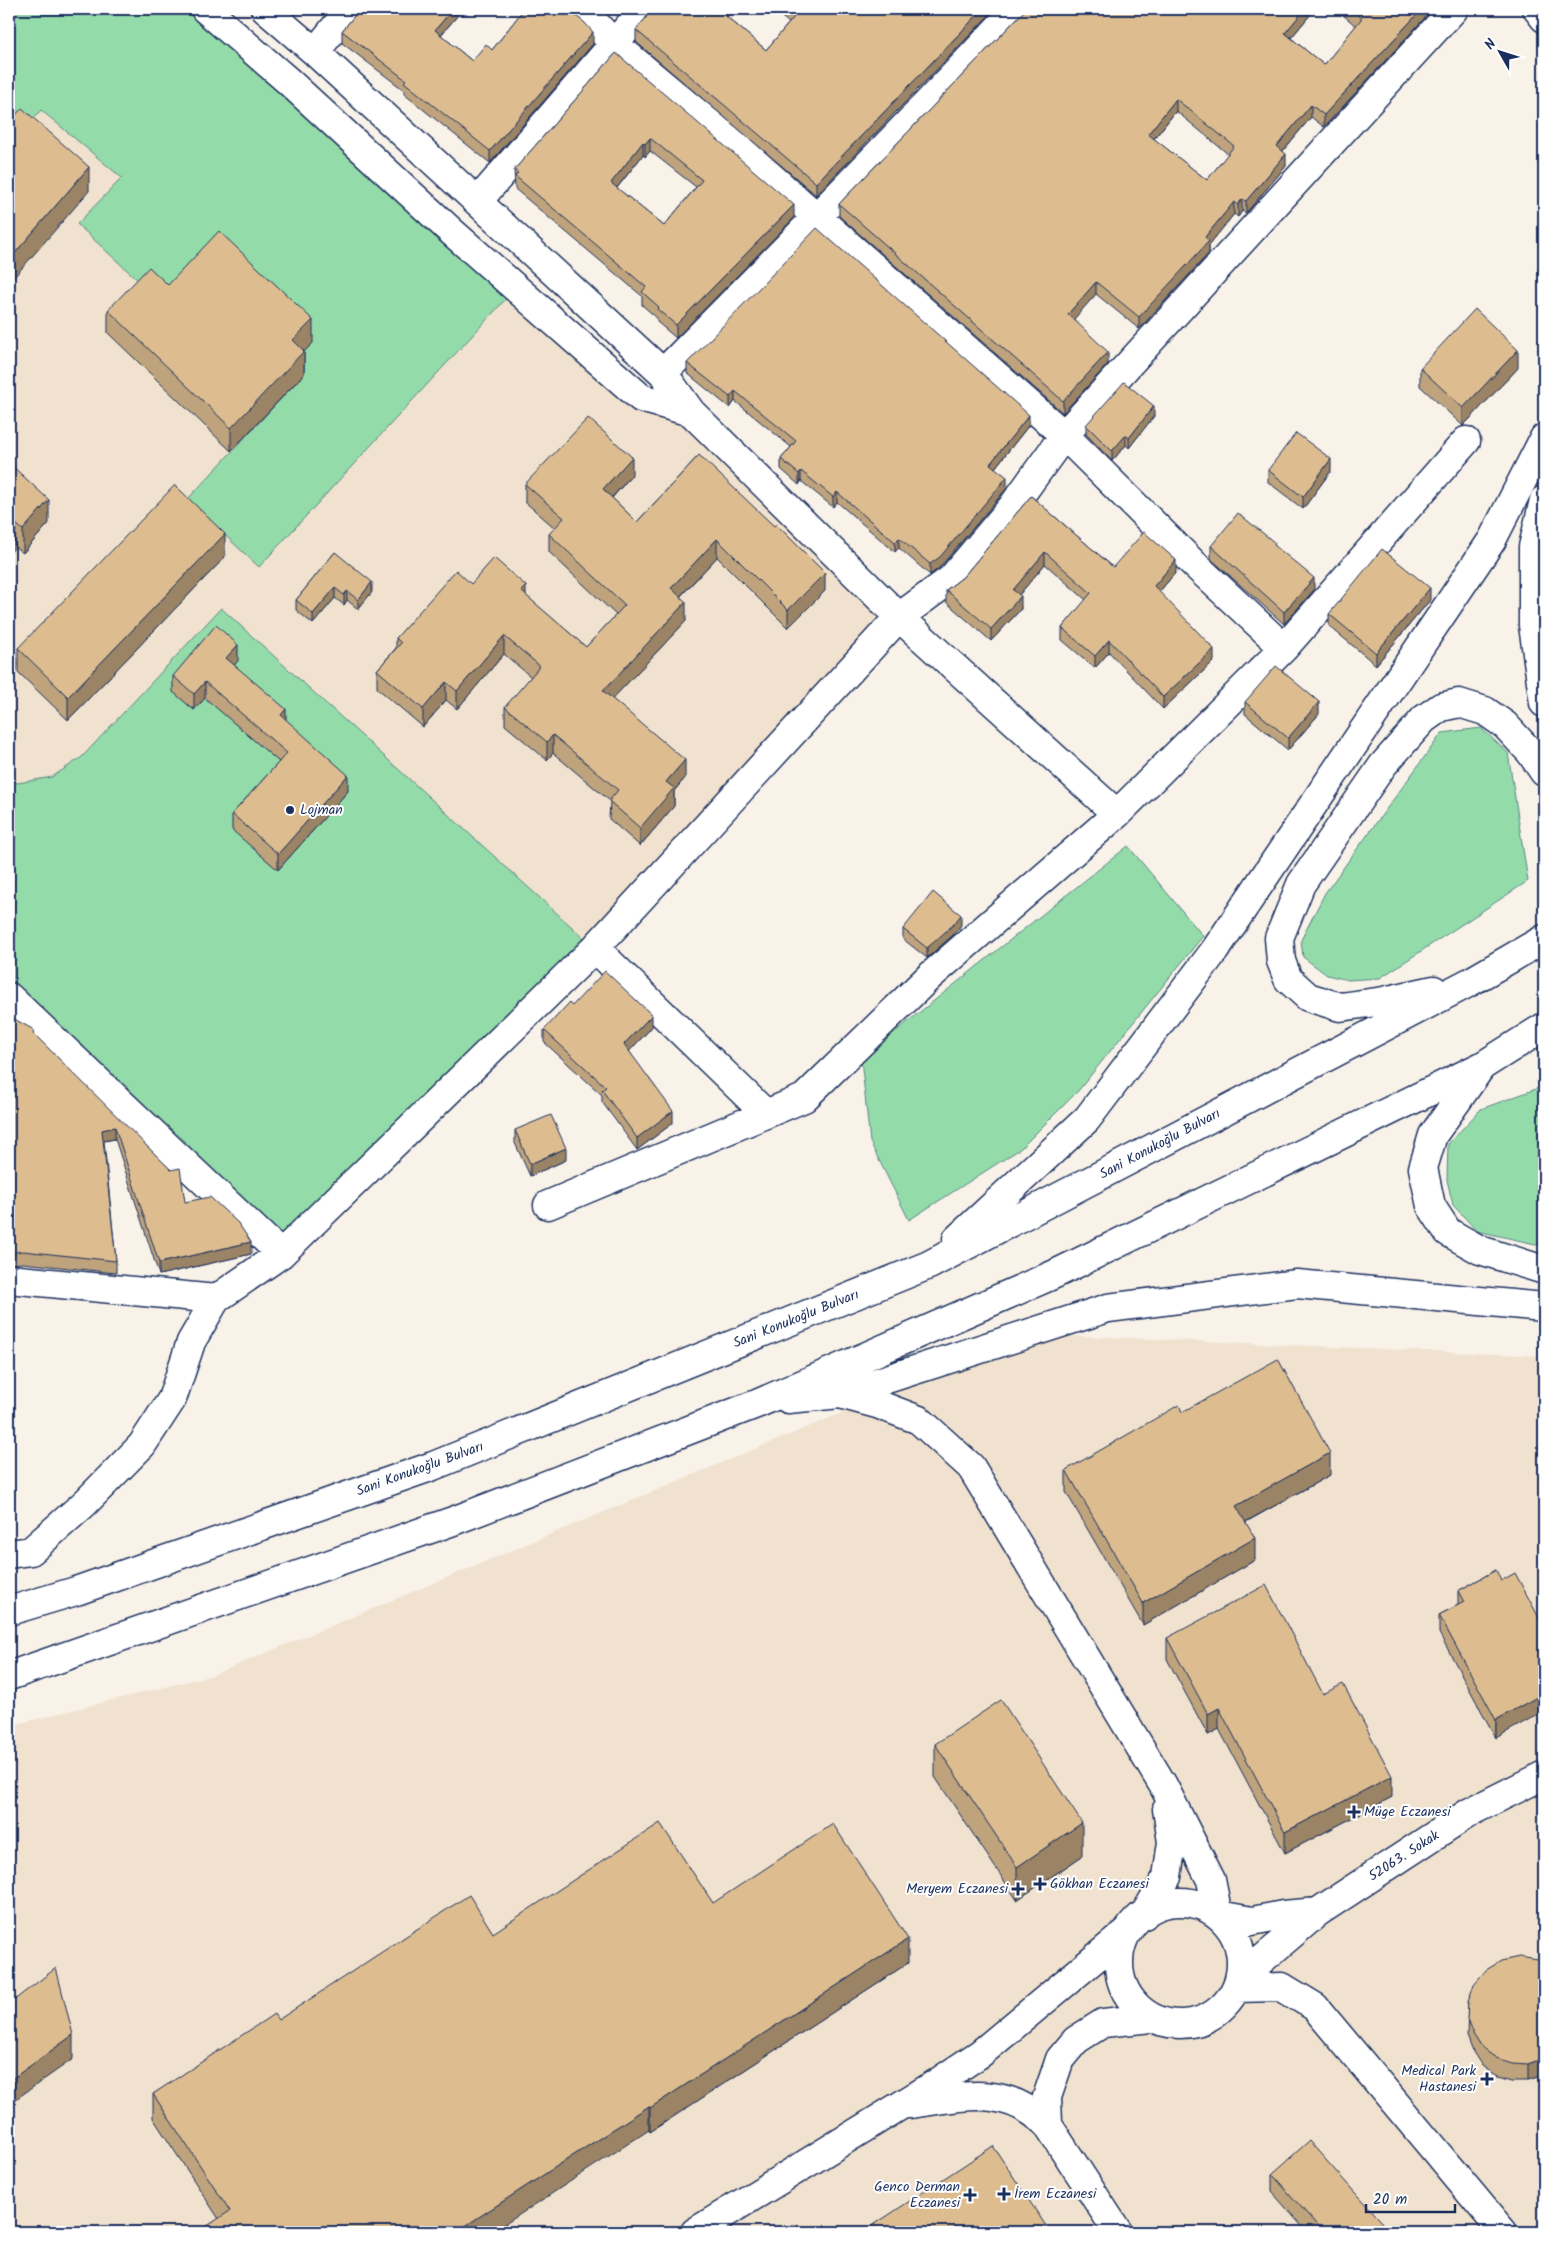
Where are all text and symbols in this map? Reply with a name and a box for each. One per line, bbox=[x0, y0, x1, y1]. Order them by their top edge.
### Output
north arrow bbox=[1476, 28, 1526, 78]
text: N bbox=[1479, 34, 1502, 55]
place label: Lojman bbox=[300, 799, 343, 821]
marker: Lojman bbox=[284, 804, 296, 816]
street label: Sani Konukoğlu Bulvarı bbox=[1096, 1103, 1225, 1185]
street label: Sani Konukoğlu Bulvarı bbox=[730, 1284, 863, 1354]
street label: Sani Konukoğlu Bulvarı bbox=[353, 1436, 487, 1502]
place label: Müge Eczanesi bbox=[1364, 1801, 1451, 1823]
marker: Müge Eczanesi bbox=[1348, 1806, 1360, 1818]
street label: 52063. Sokak bbox=[1364, 1825, 1444, 1887]
place label: Gökhan Eczanesi bbox=[1050, 1873, 1149, 1895]
place label: Meryem Eczanesi bbox=[906, 1878, 1009, 1900]
marker: Gökhan Eczanesi bbox=[1034, 1878, 1046, 1890]
marker: Meryem Eczanesi bbox=[1012, 1883, 1024, 1895]
place label: Medical Park Hastanesi bbox=[1401, 2060, 1477, 2098]
marker: Medical Park Hastanesi bbox=[1480, 2072, 1494, 2086]
place label: Genco Derman Eczanesi bbox=[874, 2176, 961, 2214]
scale bar bbox=[1366, 2181, 1454, 2213]
place label: İrem Eczanesi bbox=[1014, 2183, 1097, 2205]
marker: İrem Eczanesi bbox=[998, 2188, 1010, 2200]
text: 20 m bbox=[1373, 2188, 1407, 2212]
marker: Genco Derman Eczanesi bbox=[964, 2189, 976, 2201]

